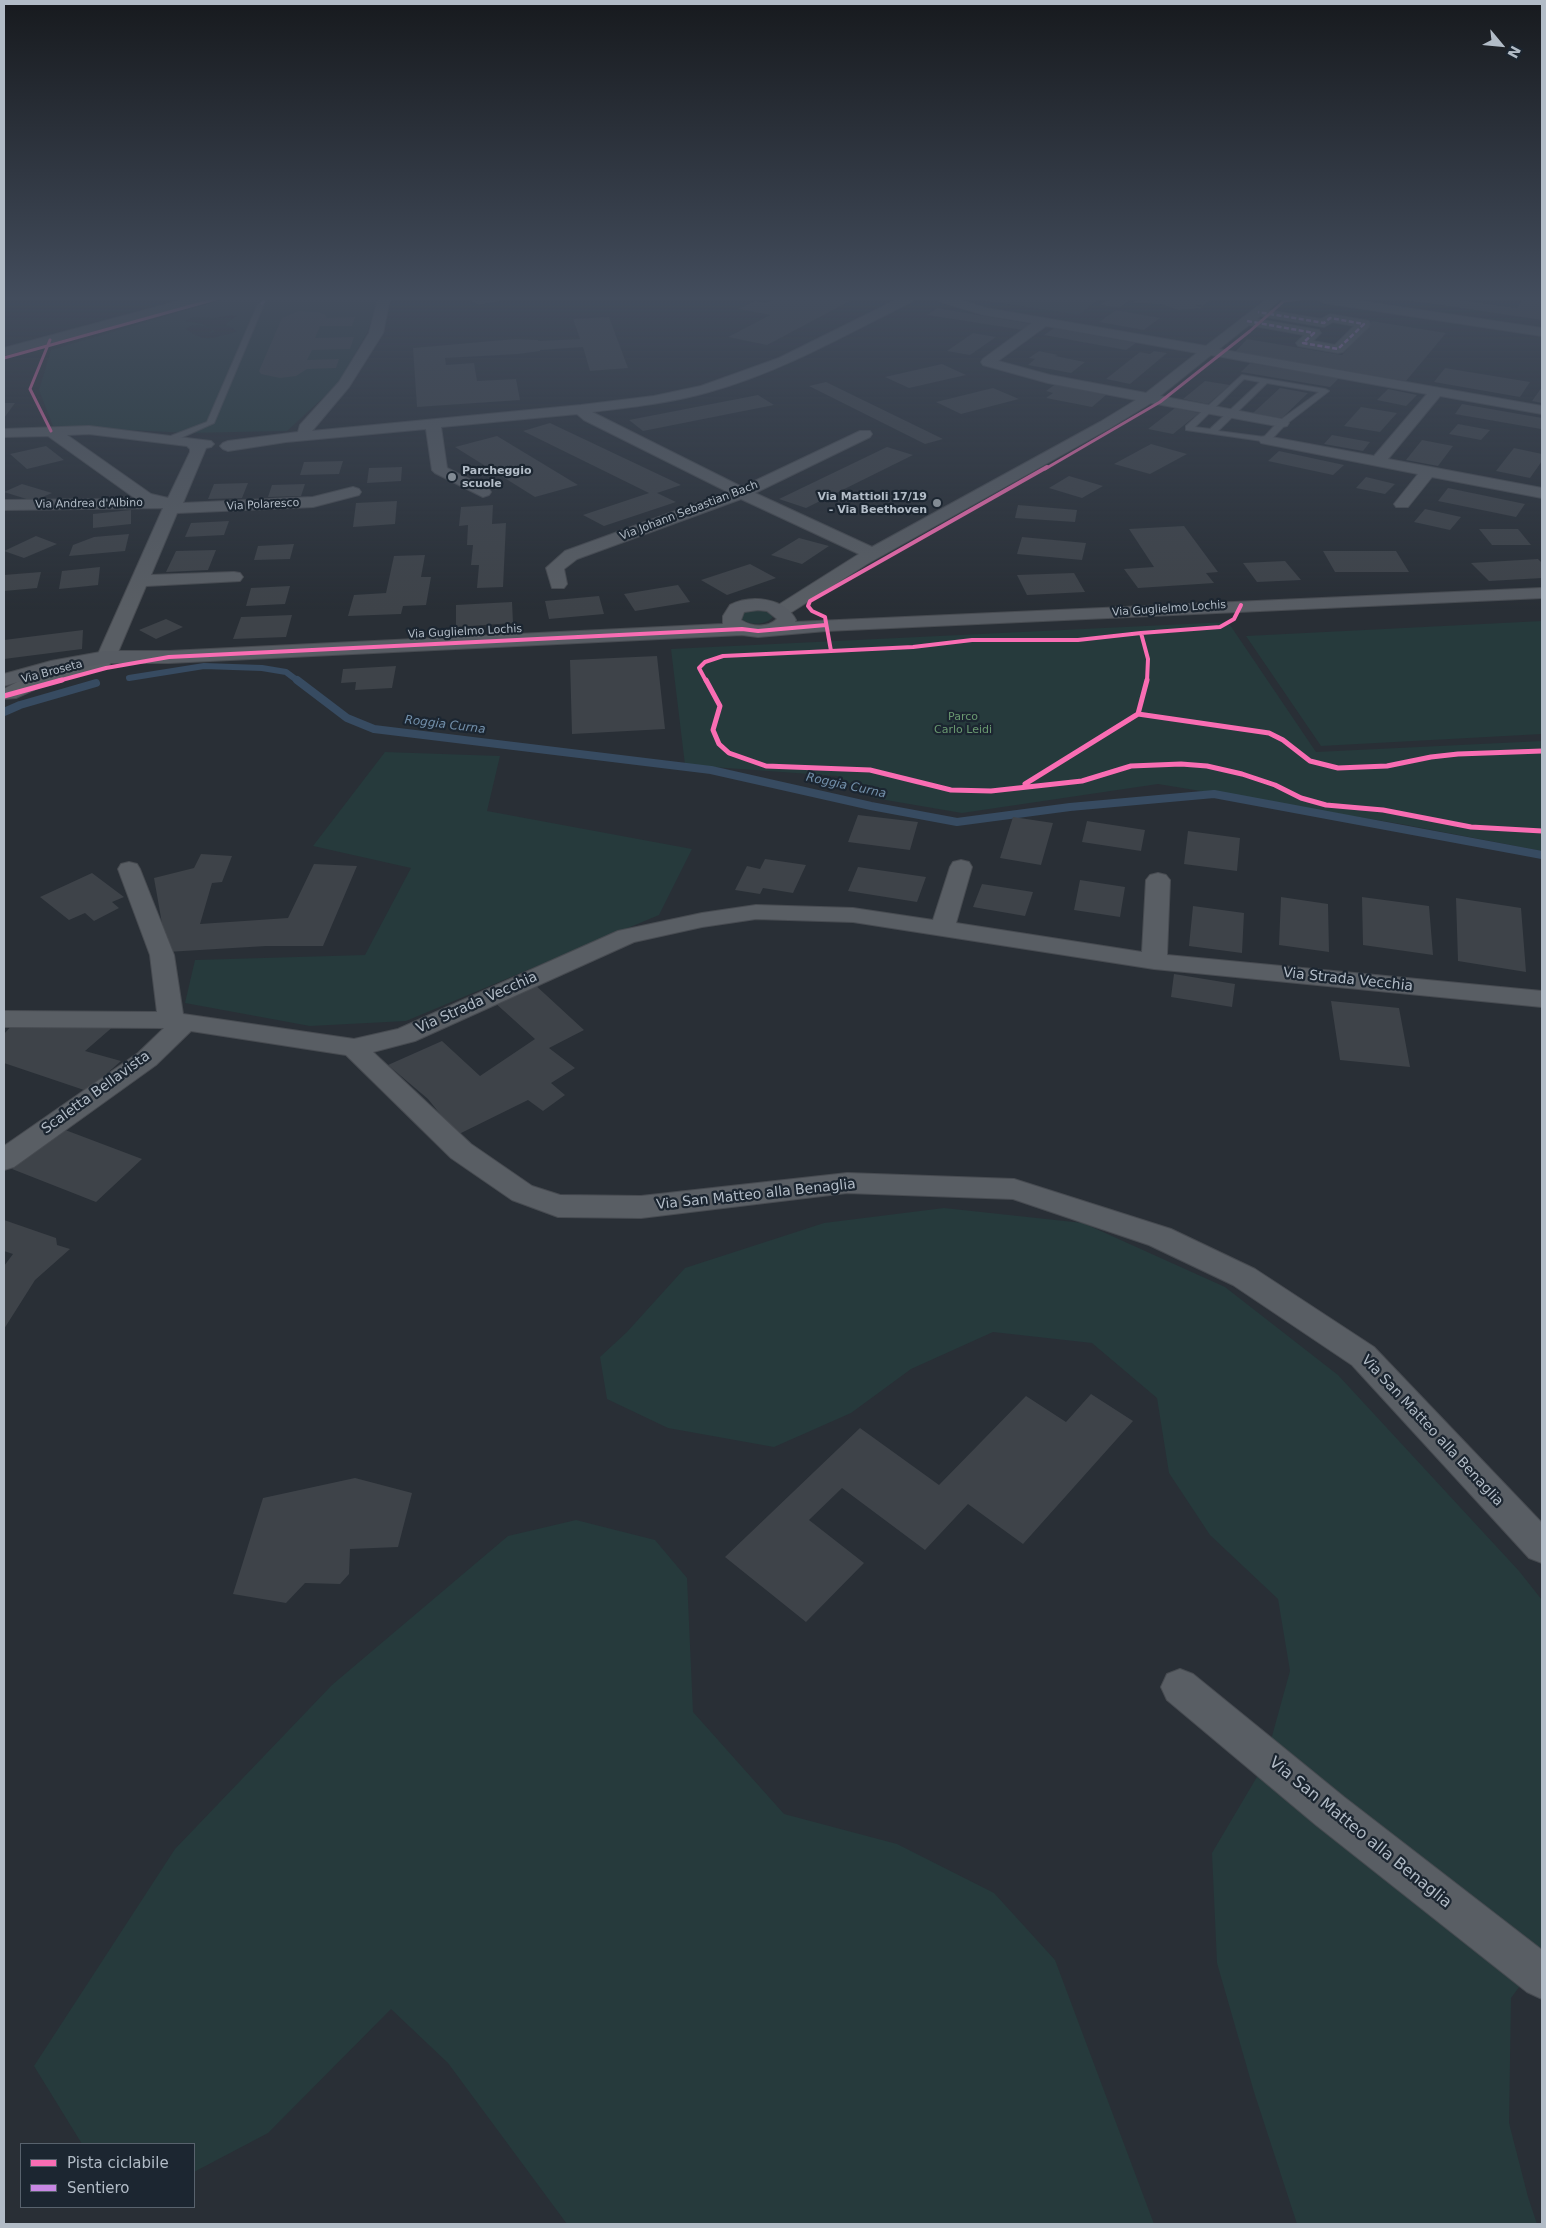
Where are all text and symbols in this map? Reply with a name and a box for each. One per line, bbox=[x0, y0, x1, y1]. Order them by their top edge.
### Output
north arrow bbox=[1476, 20, 1526, 70]
text: N bbox=[1504, 43, 1524, 61]
place label: Parcheggio scuole bbox=[462, 464, 532, 490]
marker: Parcheggio scuole bbox=[446, 471, 458, 483]
street label: Via Johann Sebastian Bach bbox=[618, 479, 760, 543]
place label: Via Mattioli 17/19 - Via Beethoven bbox=[817, 490, 927, 516]
street label: Via Andrea d'Albino bbox=[35, 496, 143, 512]
street label: Via Polaresco bbox=[226, 497, 300, 513]
marker: Via Mattioli 17/19 - Via Beethoven bbox=[931, 497, 943, 509]
street label: Via Guglielmo Lochis bbox=[1111, 598, 1227, 620]
street label: Via Guglielmo Lochis bbox=[408, 622, 522, 642]
street label: Via Broseta bbox=[20, 658, 84, 686]
park label: Parco Carlo Leidi bbox=[934, 710, 992, 736]
water label: Roggia Curna bbox=[404, 713, 486, 737]
water label: Roggia Curna bbox=[805, 771, 887, 801]
street label: Via Strada Vecchia bbox=[1282, 965, 1414, 995]
street label: Via Strada Vecchia bbox=[414, 969, 540, 1037]
street label: Scaletta Bellavista bbox=[39, 1048, 153, 1138]
street label: Via San Matteo alla Benaglia bbox=[655, 1176, 857, 1214]
street label: Via San Matteo alla Benaglia bbox=[1357, 1352, 1507, 1510]
street label: Via San Matteo alla Benaglia bbox=[1265, 1753, 1455, 1913]
legend bbox=[20, 2143, 195, 2208]
text: Pista ciclabile bbox=[67, 2154, 169, 2172]
text: Sentiero bbox=[67, 2179, 130, 2197]

